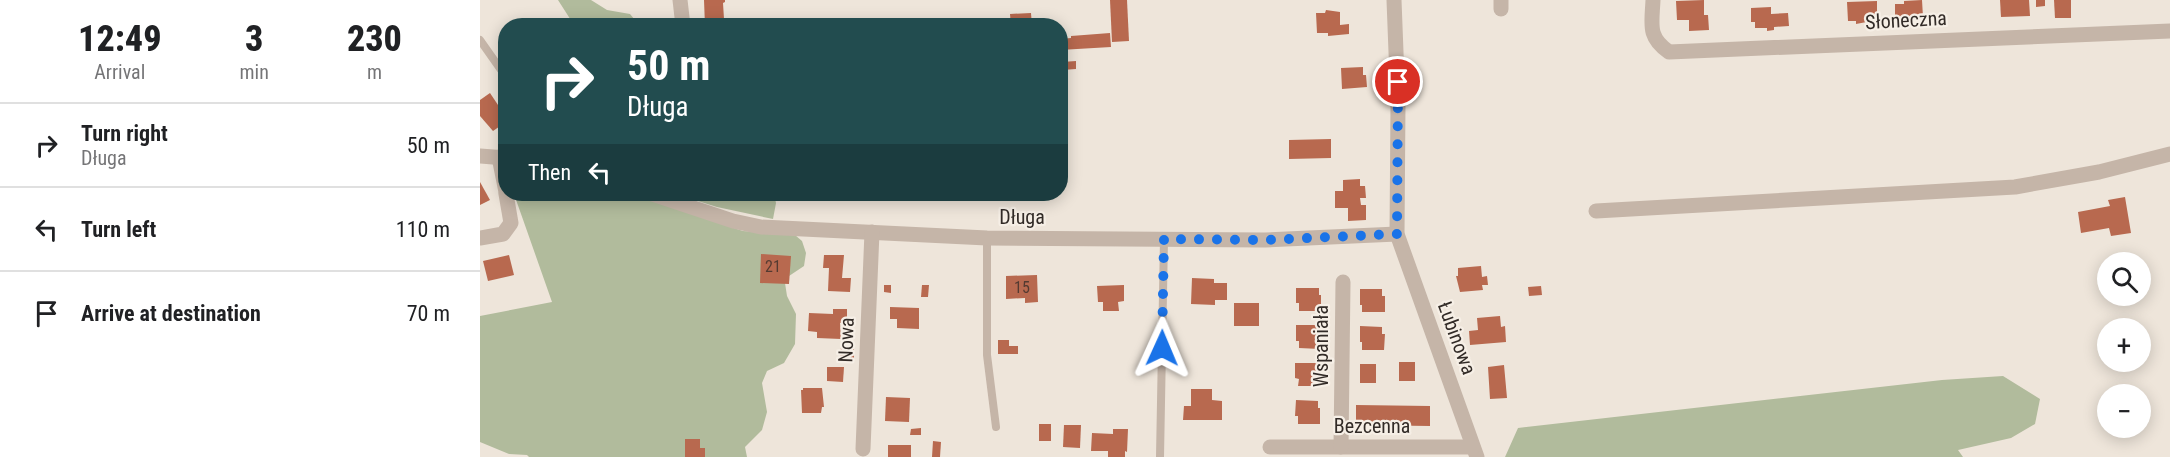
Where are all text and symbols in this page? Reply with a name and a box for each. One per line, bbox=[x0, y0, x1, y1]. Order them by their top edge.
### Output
street label: Słoneczna bbox=[1865, 6, 1947, 34]
text: 12:49 bbox=[78, 18, 161, 60]
text: 3 bbox=[245, 18, 263, 60]
text: 230 bbox=[347, 18, 402, 60]
text: 50 m bbox=[627, 41, 710, 90]
icon: right bbox=[528, 42, 606, 120]
pin bbox=[1372, 56, 1423, 107]
text: Arrival bbox=[94, 60, 145, 84]
text: min bbox=[240, 60, 269, 84]
text: m bbox=[367, 60, 382, 84]
icon: arrive bbox=[1381, 65, 1414, 98]
text: Długa bbox=[627, 91, 688, 123]
text: Turn right bbox=[81, 121, 168, 146]
icon: right bbox=[30, 129, 63, 162]
text: 50 m bbox=[407, 133, 450, 158]
text: Długa bbox=[81, 146, 127, 170]
icon: left bbox=[583, 156, 616, 189]
text: Then bbox=[528, 160, 571, 185]
street label: Długa bbox=[999, 205, 1045, 229]
icon: left bbox=[30, 213, 63, 246]
text: Turn left bbox=[81, 217, 156, 242]
text: 110 m bbox=[396, 217, 450, 242]
map controls bbox=[2097, 252, 2151, 438]
button: search bbox=[2097, 252, 2151, 306]
house number: 21 bbox=[765, 257, 781, 276]
house number: 15 bbox=[1014, 278, 1030, 297]
icon: arrive bbox=[30, 297, 63, 330]
street label: Łubinowa bbox=[1433, 298, 1481, 378]
text: Arrive at destination bbox=[81, 301, 261, 326]
text: 70 m bbox=[407, 301, 450, 326]
street label: Wspaniała bbox=[1309, 305, 1333, 387]
position arrow bbox=[1130, 316, 1194, 380]
street label: Nowa bbox=[833, 317, 859, 363]
button: + bbox=[2097, 318, 2151, 372]
button: − bbox=[2097, 384, 2151, 438]
street label: Bezcenna bbox=[1334, 414, 1410, 438]

